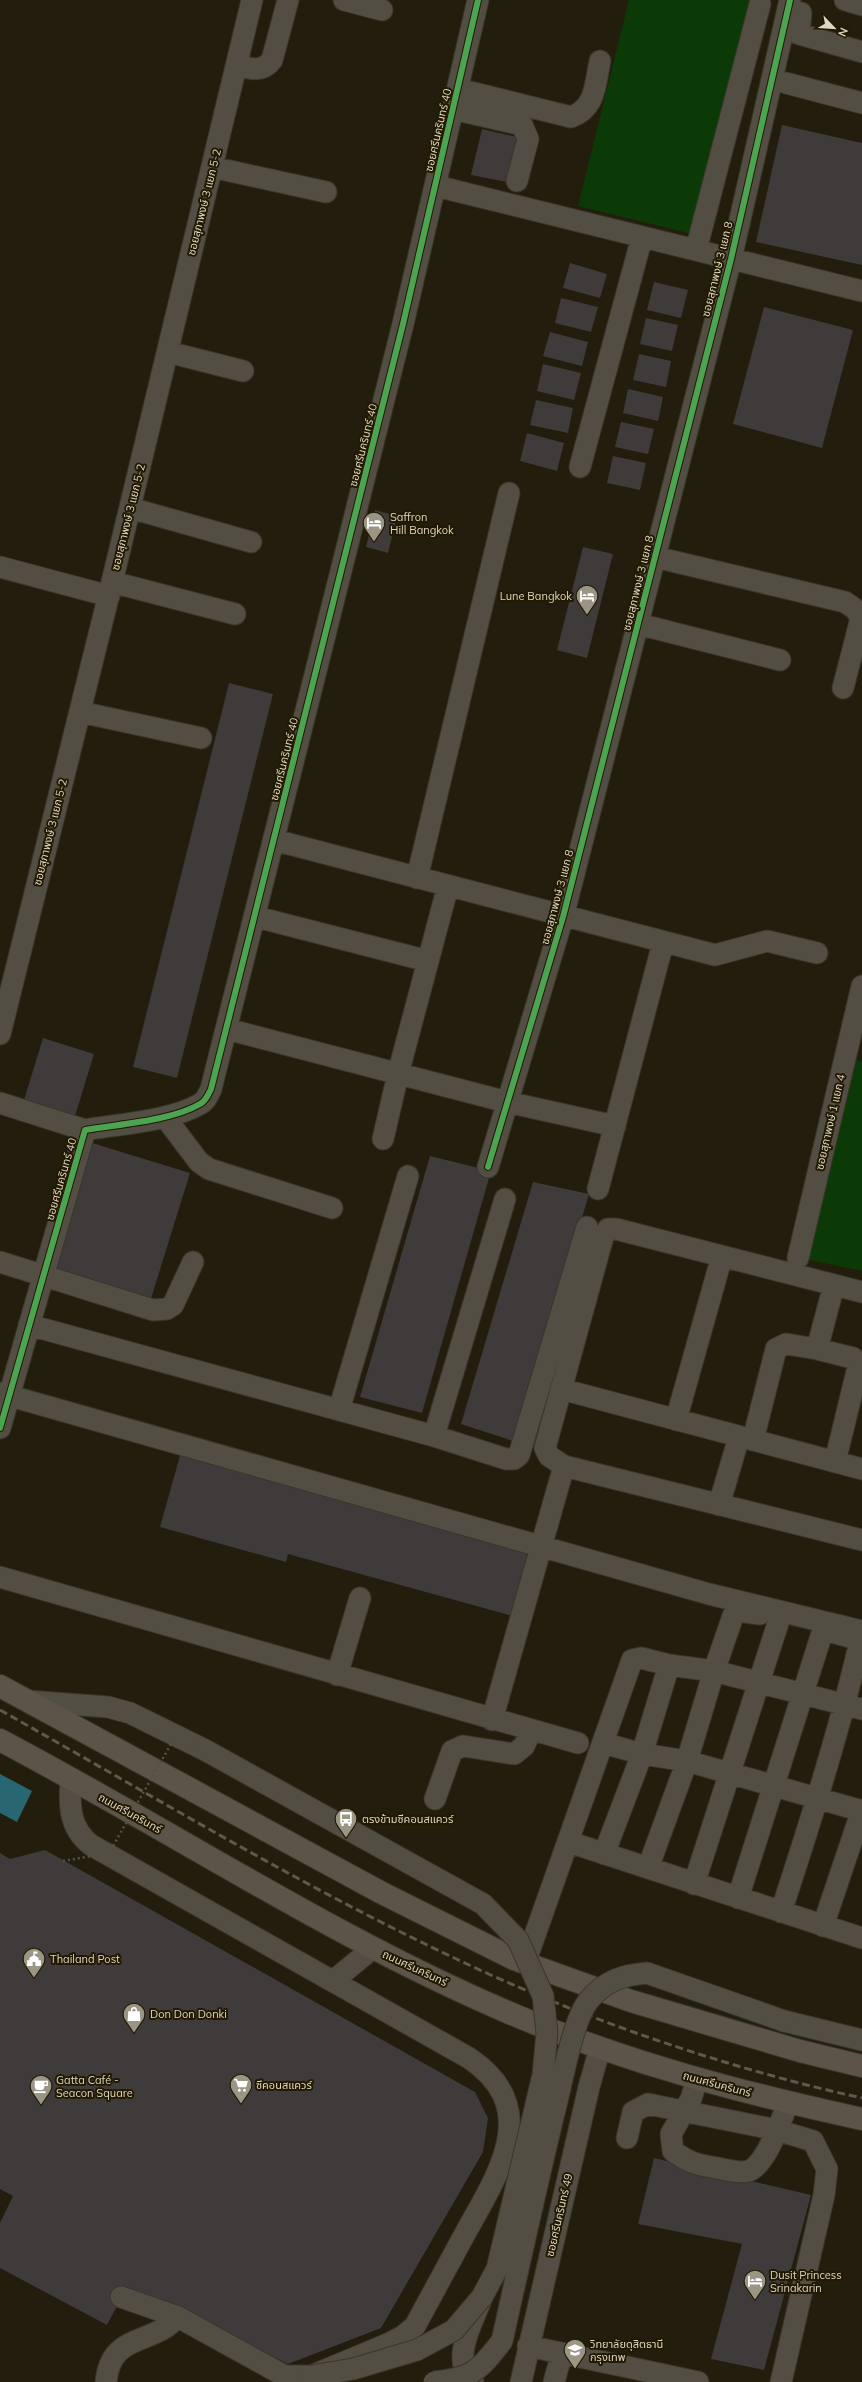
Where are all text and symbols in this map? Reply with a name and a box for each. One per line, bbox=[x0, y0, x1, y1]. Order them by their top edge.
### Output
north arrow bbox=[814, 8, 854, 48]
text: N bbox=[835, 26, 851, 39]
street label: ซอยศรีนครินทร์ 40 bbox=[422, 87, 454, 173]
street label: ซอยสุภาพงษ์ 3 แยก 5-2 bbox=[184, 147, 224, 257]
street label: ซอยสุภาพงษ์ 3 แยก 8 bbox=[698, 219, 736, 318]
street label: ซอยศรีนครินทร์ 40 bbox=[346, 402, 380, 488]
street label: ซอยสุภาพงษ์ 3 แยก 5-2 bbox=[108, 462, 148, 572]
hotel icon: Saffron Hill Bangkok bbox=[361, 510, 387, 543]
place label: Saffron Hill Bangkok bbox=[390, 510, 454, 537]
street label: ซอยสุภาพงษ์ 3 แยก 8 bbox=[619, 533, 657, 632]
hotel icon: Lune Bangkok bbox=[574, 583, 600, 616]
place label: Lune Bangkok bbox=[500, 589, 572, 603]
street label: ซอยศรีนครินทร์ 40 bbox=[267, 716, 301, 802]
street label: ซอยสุภาพงษ์ 3 แยก 5-2 bbox=[30, 777, 70, 887]
street label: ซอยสุภาพงษ์ 3 แยก 8 bbox=[538, 848, 577, 946]
street label: ซอยสุภาพงษ์ 1 แยก 4 bbox=[812, 1072, 848, 1171]
street label: ซอยศรีนครินทร์ 40 bbox=[43, 1136, 80, 1222]
street label: ถนนศรีนครินทร์ bbox=[96, 1790, 165, 1836]
bus stop icon: ตรงข้ามซีคอนสแควร์ bbox=[333, 1806, 359, 1839]
place label: ตรงข้ามซีคอนสแควร์ bbox=[362, 1812, 454, 1826]
public building icon: Thailand Post bbox=[21, 1946, 47, 1979]
street label: ถนนศรีนครินทร์ bbox=[380, 1947, 450, 1989]
place label: Thailand Post bbox=[50, 1952, 120, 1966]
shop icon: Don Don Donki bbox=[121, 2001, 147, 2034]
place label: Don Don Donki bbox=[150, 2007, 227, 2021]
street label: ถนนศรีนครินทร์ bbox=[681, 2068, 753, 2100]
supermarket icon: ซีคอนสแควร์ bbox=[228, 2072, 254, 2105]
cafe icon: Gatta Café - Seacon Square bbox=[28, 2073, 54, 2106]
place label: Gatta Café - Seacon Square bbox=[56, 2073, 133, 2100]
place label: ซีคอนสแควร์ bbox=[256, 2078, 312, 2092]
street label: ซอยศรีนครินทร์ 49 bbox=[543, 2172, 575, 2258]
hotel icon: Dusit Princess Srinakarin bbox=[742, 2268, 768, 2301]
place label: Dusit Princess Srinakarin bbox=[770, 2268, 842, 2295]
school or university icon: วิทยาลัยดุสิตธานี กรุงเทพ bbox=[562, 2337, 588, 2370]
place label: วิทยาลัยดุสิตธานี กรุงเทพ bbox=[590, 2337, 663, 2364]

